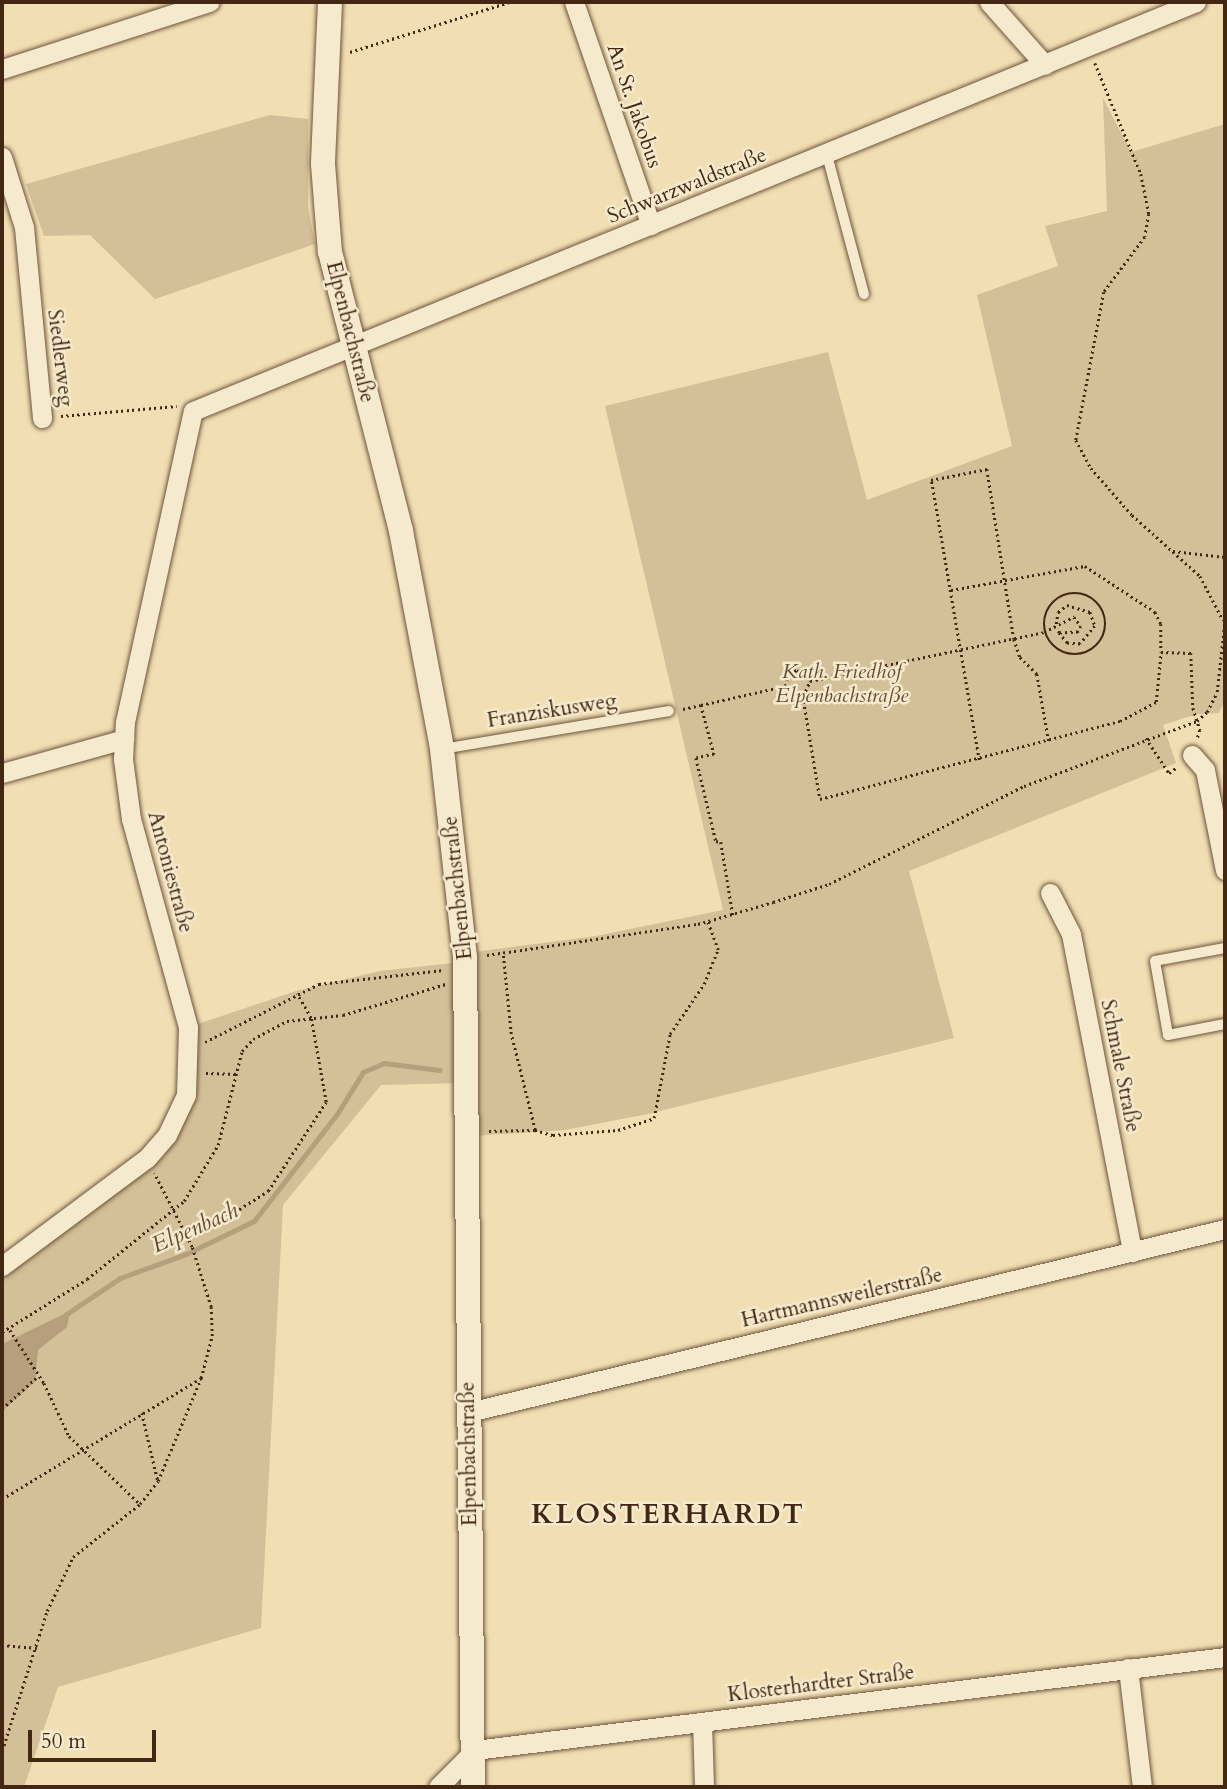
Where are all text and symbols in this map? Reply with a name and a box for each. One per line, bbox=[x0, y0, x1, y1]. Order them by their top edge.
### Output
street label: An St. Jakobus bbox=[601, 41, 667, 171]
street label: Schwarzwaldstraße bbox=[604, 143, 770, 229]
street label: Elpenbachstraße bbox=[320, 259, 380, 405]
street label: Siedlerweg bbox=[42, 308, 78, 408]
park label: Kath. Friedhof Elpenbachstraße bbox=[776, 659, 908, 709]
street label: Franziskusweg bbox=[485, 688, 619, 734]
street label: Antoniestraße bbox=[142, 809, 198, 935]
street label: Elpenbachstraße bbox=[438, 815, 478, 961]
street label: Schmale Straße bbox=[1095, 997, 1145, 1135]
water label: Elpenbach bbox=[148, 1197, 242, 1259]
street label: Hartmannsweilerstraße bbox=[739, 1263, 945, 1333]
street label: Elpenbachstraße bbox=[455, 1381, 483, 1527]
district label: KLOSTERHARDT bbox=[532, 1497, 804, 1531]
street label: Klosterhardter Straße bbox=[726, 1660, 916, 1708]
scale bar bbox=[32, 1716, 159, 1760]
text: 50 m bbox=[41, 1727, 86, 1756]

